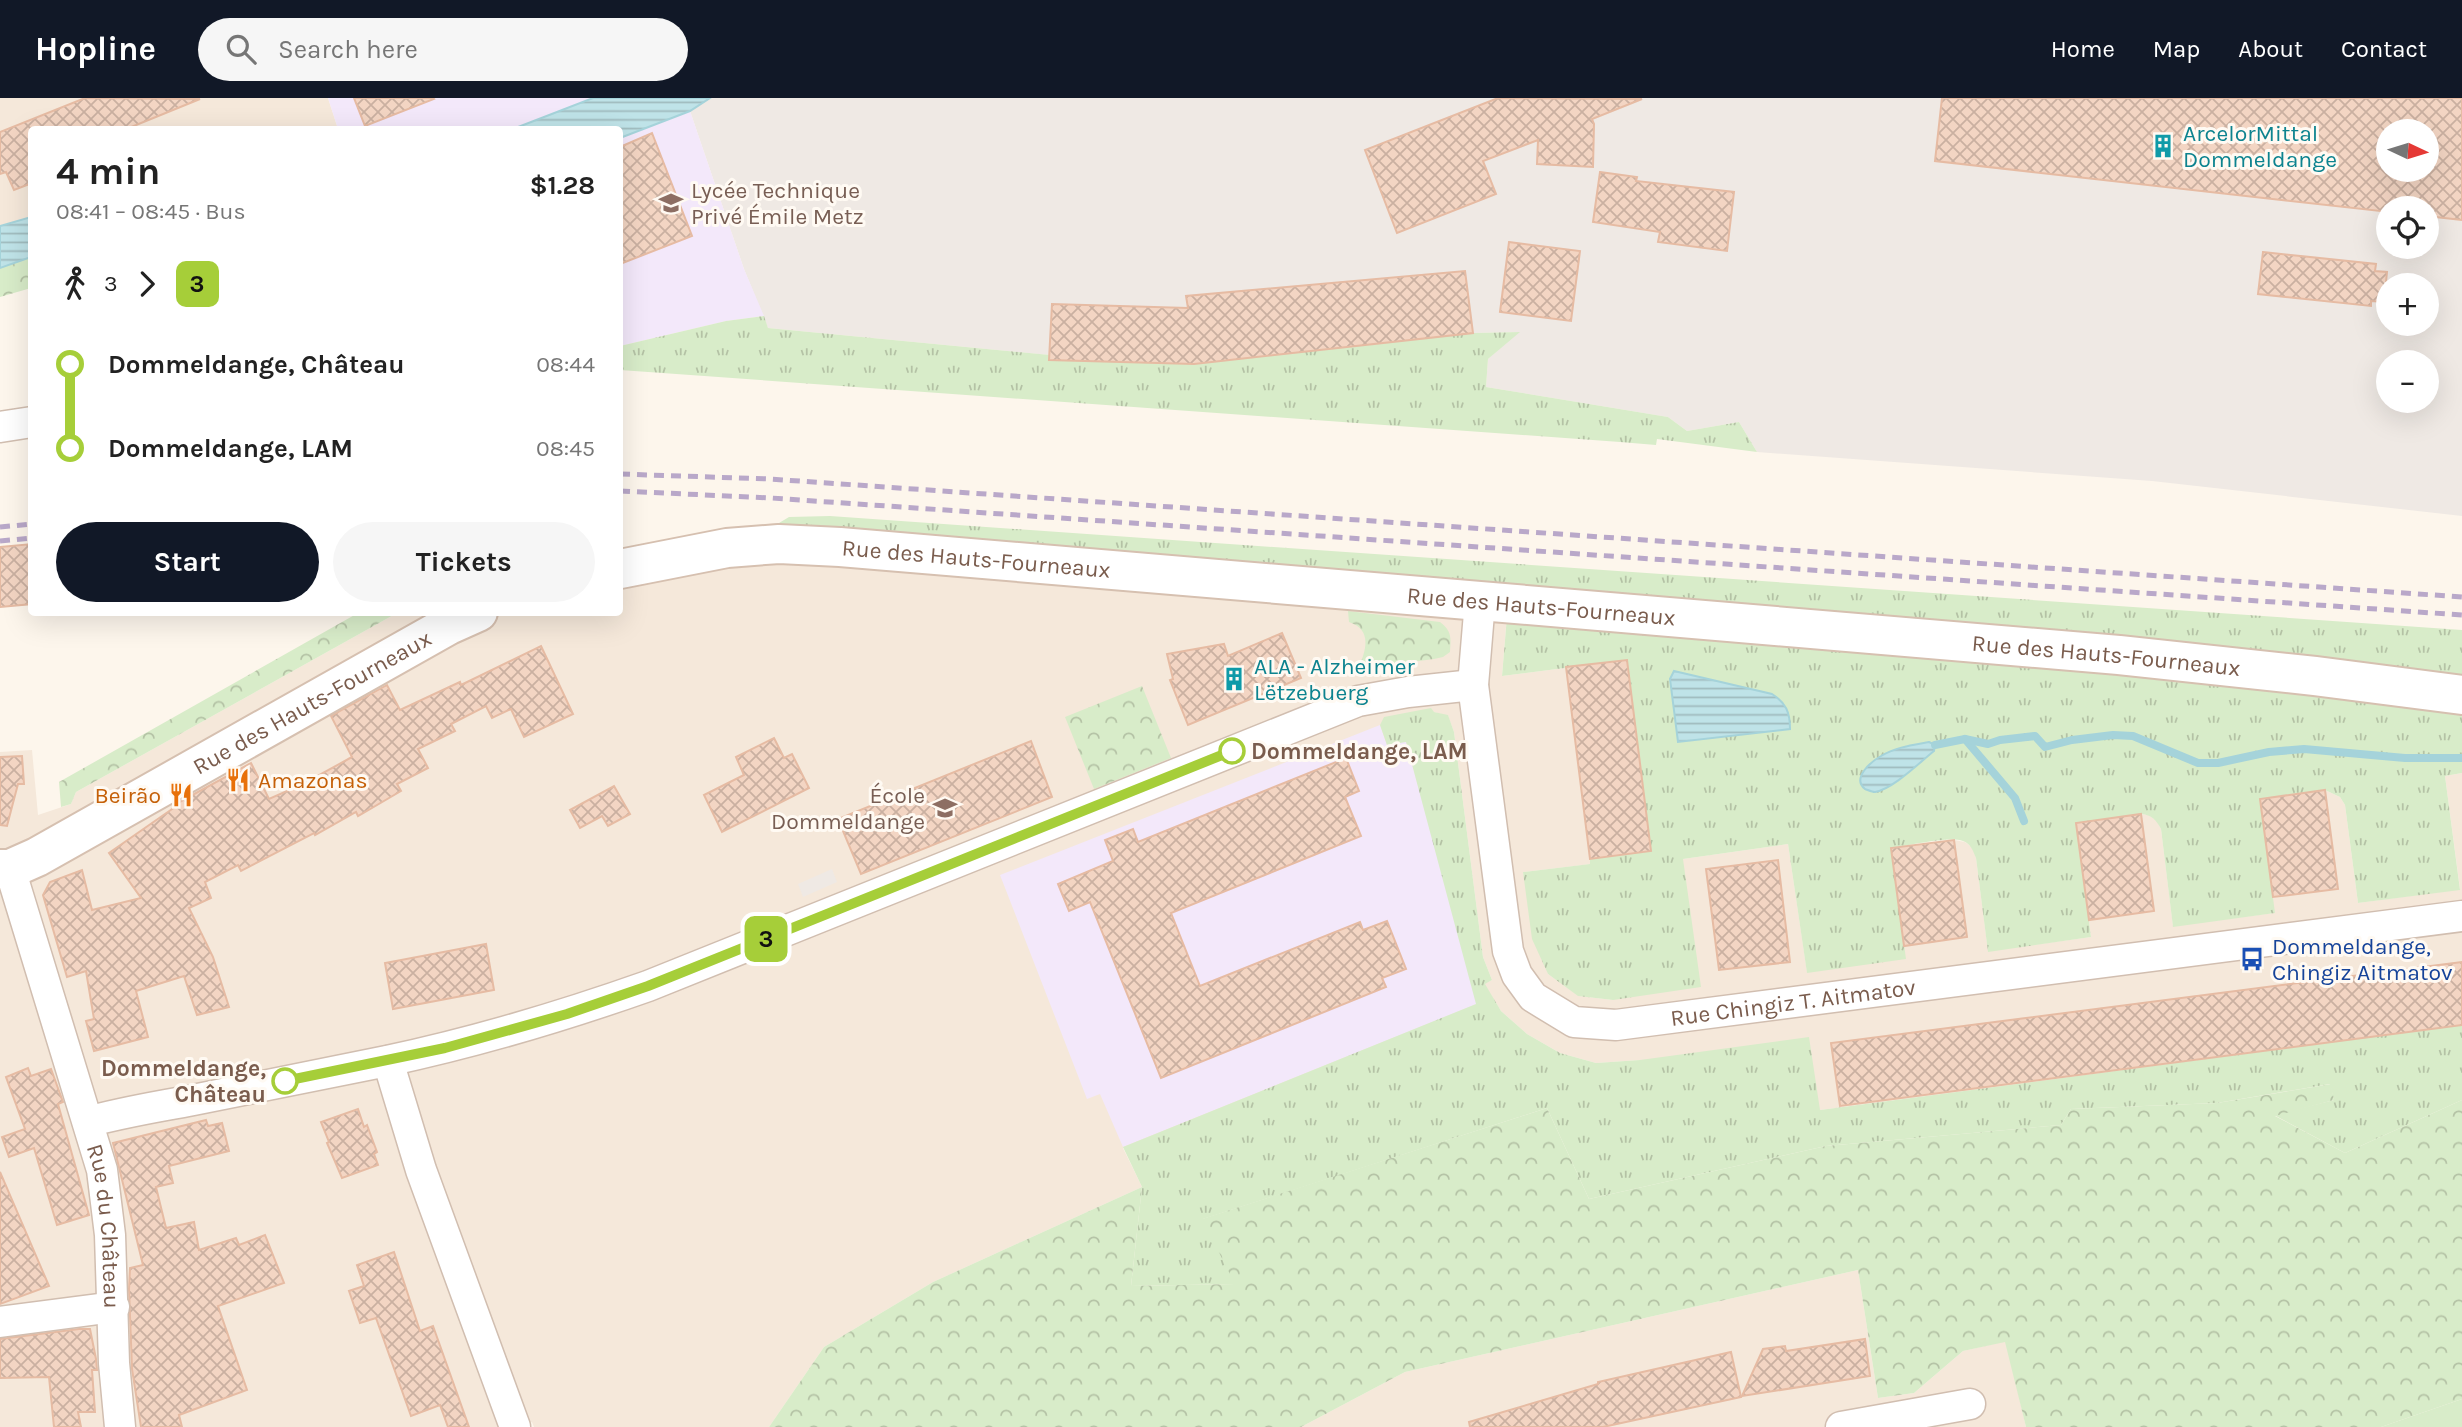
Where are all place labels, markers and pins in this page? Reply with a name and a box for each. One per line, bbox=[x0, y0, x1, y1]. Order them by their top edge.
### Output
place label: ArcelorMittal Dommeldange bbox=[2183, 120, 2337, 173]
building icon: ArcelorMittal Dommeldange bbox=[2149, 132, 2177, 160]
place label: Lycée Technique Privé Émile Metz bbox=[691, 177, 864, 230]
school or university icon: Lycée Technique Privé Émile Metz bbox=[657, 189, 685, 217]
place label: ALA - Alzheimer Lëtzebuerg bbox=[1254, 653, 1416, 706]
building icon: ALA - Alzheimer Lëtzebuerg bbox=[1220, 665, 1248, 693]
marker: Dommeldange, LAM bbox=[1219, 738, 1245, 764]
place label: Dommeldange, LAM bbox=[1251, 738, 1468, 765]
restaurant icon: Amazonas bbox=[224, 766, 252, 794]
place label: Amazonas bbox=[258, 767, 368, 794]
restaurant icon: Beirão bbox=[167, 781, 195, 809]
place label: Beirão bbox=[94, 782, 161, 809]
place label: École Dommeldange bbox=[771, 782, 925, 835]
school or university icon: École Dommeldange bbox=[931, 794, 959, 822]
place label: Dommeldange, Chingiz Aitmatov bbox=[2272, 933, 2453, 986]
bus stop icon: Dommeldange, Chingiz Aitmatov bbox=[2238, 945, 2266, 973]
place label: Dommeldange, Château bbox=[101, 1055, 266, 1108]
marker: Dommeldange, Château bbox=[272, 1068, 298, 1094]

